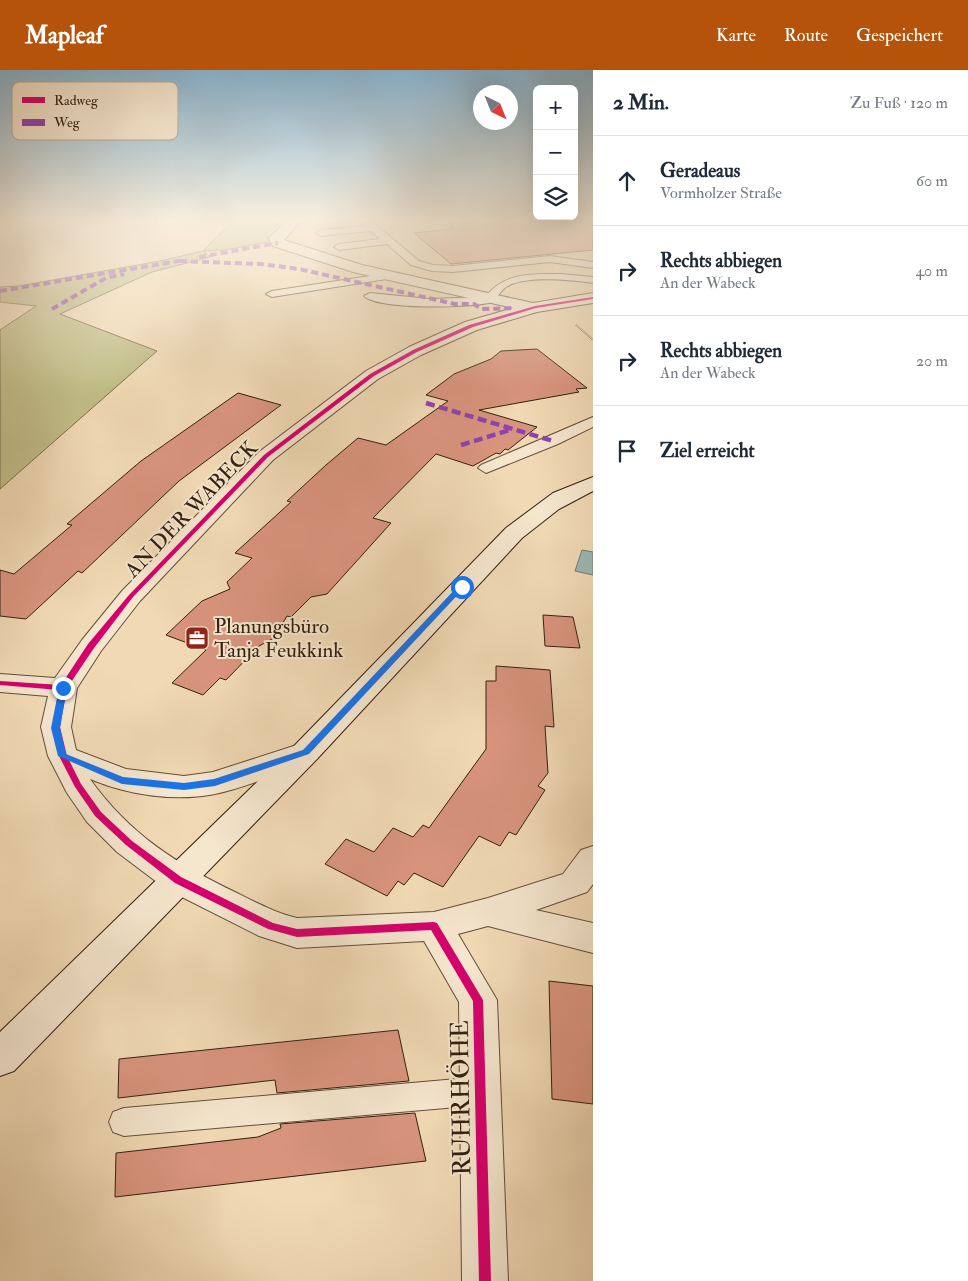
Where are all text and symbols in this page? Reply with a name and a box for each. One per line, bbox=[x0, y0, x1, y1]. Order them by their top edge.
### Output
text: Mapleaf bbox=[25, 20, 104, 51]
text: Karte bbox=[716, 24, 756, 47]
text: Route bbox=[784, 24, 828, 47]
text: Gespeichert bbox=[856, 24, 943, 47]
legend bbox=[12, 82, 178, 140]
north arrow bbox=[473, 85, 518, 130]
map controls bbox=[533, 85, 578, 220]
button: + bbox=[533, 85, 578, 130]
text: 2 Min. bbox=[613, 89, 669, 116]
text: Radweg bbox=[54, 92, 99, 109]
text: Zu Fuß · 120 m bbox=[850, 93, 948, 113]
text: Weg bbox=[53, 114, 81, 131]
button: − bbox=[533, 130, 578, 175]
text: Geradeaus bbox=[660, 159, 740, 183]
icon: ahead bbox=[613, 167, 641, 195]
text: 60 m bbox=[916, 171, 948, 191]
button: layers bbox=[533, 175, 578, 220]
text: Vormholzer Straße bbox=[660, 183, 782, 203]
text: Rechts abbiegen bbox=[660, 249, 782, 273]
icon: right bbox=[613, 257, 641, 285]
text: 40 m bbox=[915, 261, 948, 281]
text: An der Wabeck bbox=[660, 273, 756, 293]
text: Rechts abbiegen bbox=[660, 339, 782, 363]
icon: right bbox=[613, 347, 641, 375]
text: 20 m bbox=[916, 351, 948, 371]
text: An der Wabeck bbox=[660, 363, 756, 383]
street label: AN DER WABECK bbox=[118, 435, 264, 584]
icon: arrive bbox=[613, 437, 641, 465]
text: Ziel erreicht bbox=[660, 439, 755, 463]
route start bbox=[451, 576, 474, 599]
place label: Planungsbüro Tanja Feukkink bbox=[214, 613, 343, 664]
office icon: Planungsbüro Tanja Feukkink bbox=[184, 625, 210, 651]
route end bbox=[52, 677, 75, 700]
street label: RUHRHÖHE bbox=[445, 1020, 478, 1176]

